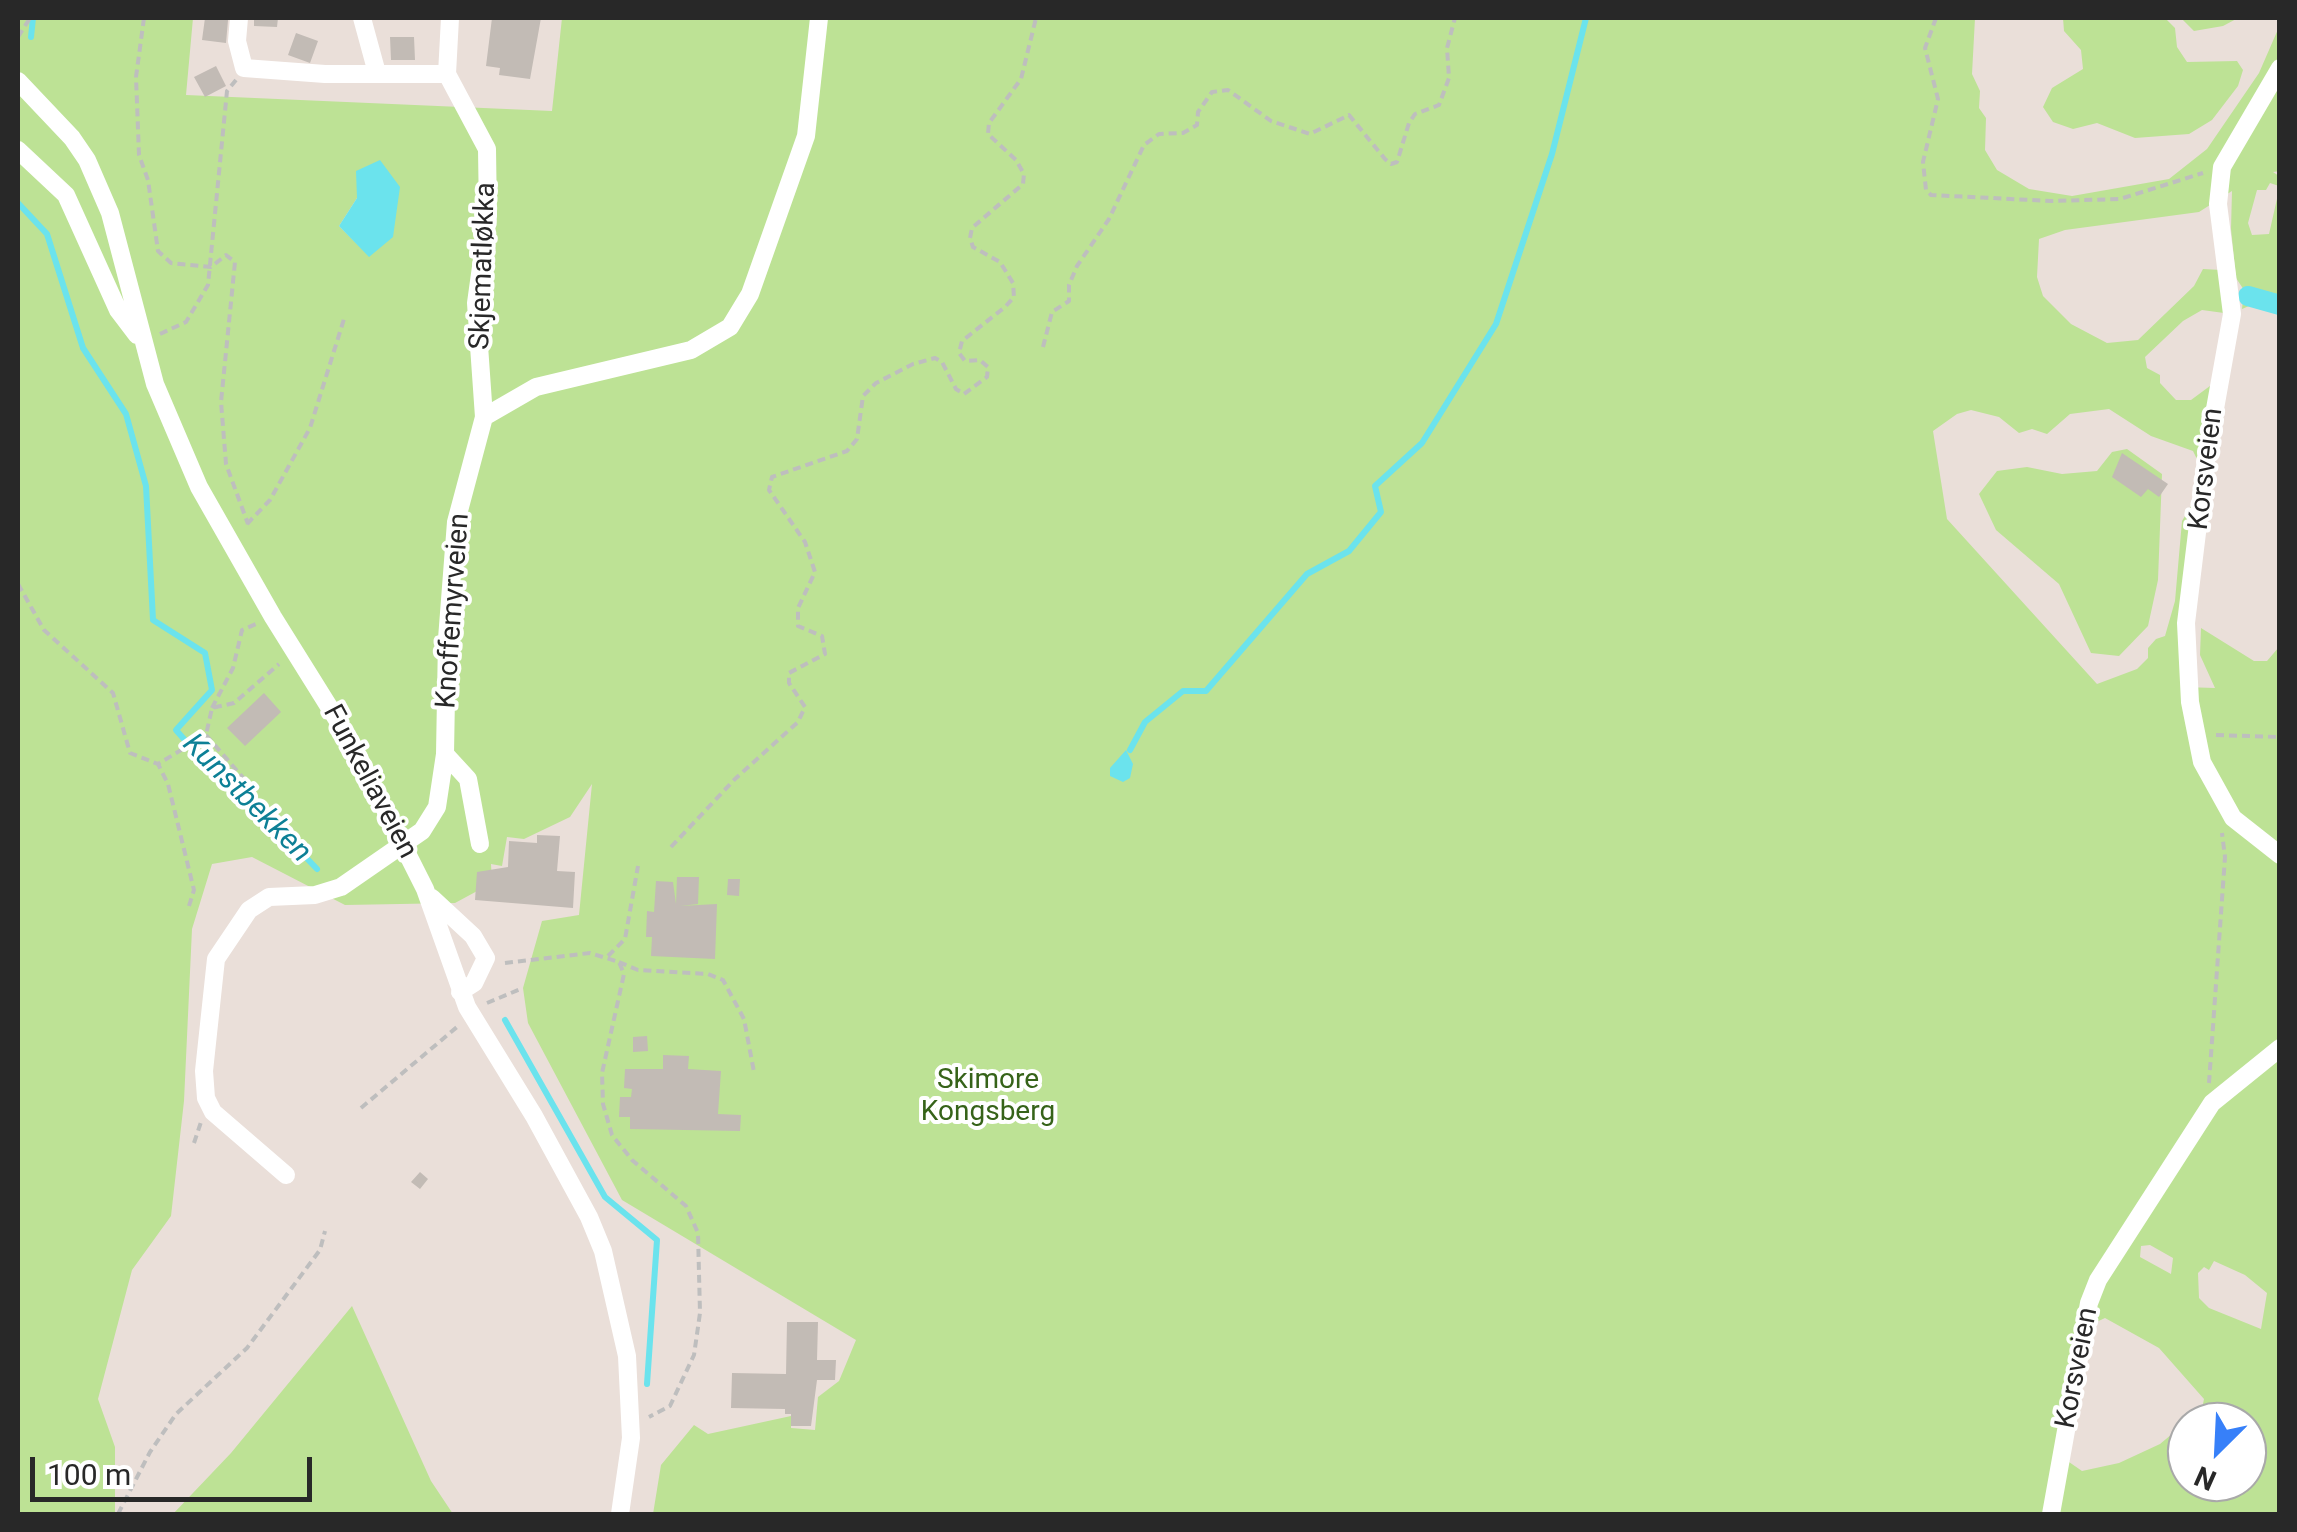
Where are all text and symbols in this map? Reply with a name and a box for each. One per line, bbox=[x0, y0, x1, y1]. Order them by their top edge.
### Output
street label: Skjematløkka bbox=[464, 182, 504, 350]
street label: Korsveien bbox=[2183, 406, 2231, 532]
street label: Knoffemyrveien bbox=[430, 512, 478, 710]
street label: Funkeliaveien bbox=[315, 700, 423, 864]
water label: Kunstbekken bbox=[174, 727, 318, 871]
park label: Skimore Kongsberg bbox=[921, 1064, 1055, 1130]
street label: Korsveien bbox=[2050, 1305, 2106, 1431]
north arrow bbox=[2167, 1402, 2267, 1502]
scale bar bbox=[35, 1437, 318, 1499]
text: 100 m bbox=[47, 1457, 131, 1492]
text: N bbox=[2190, 1459, 2221, 1497]

